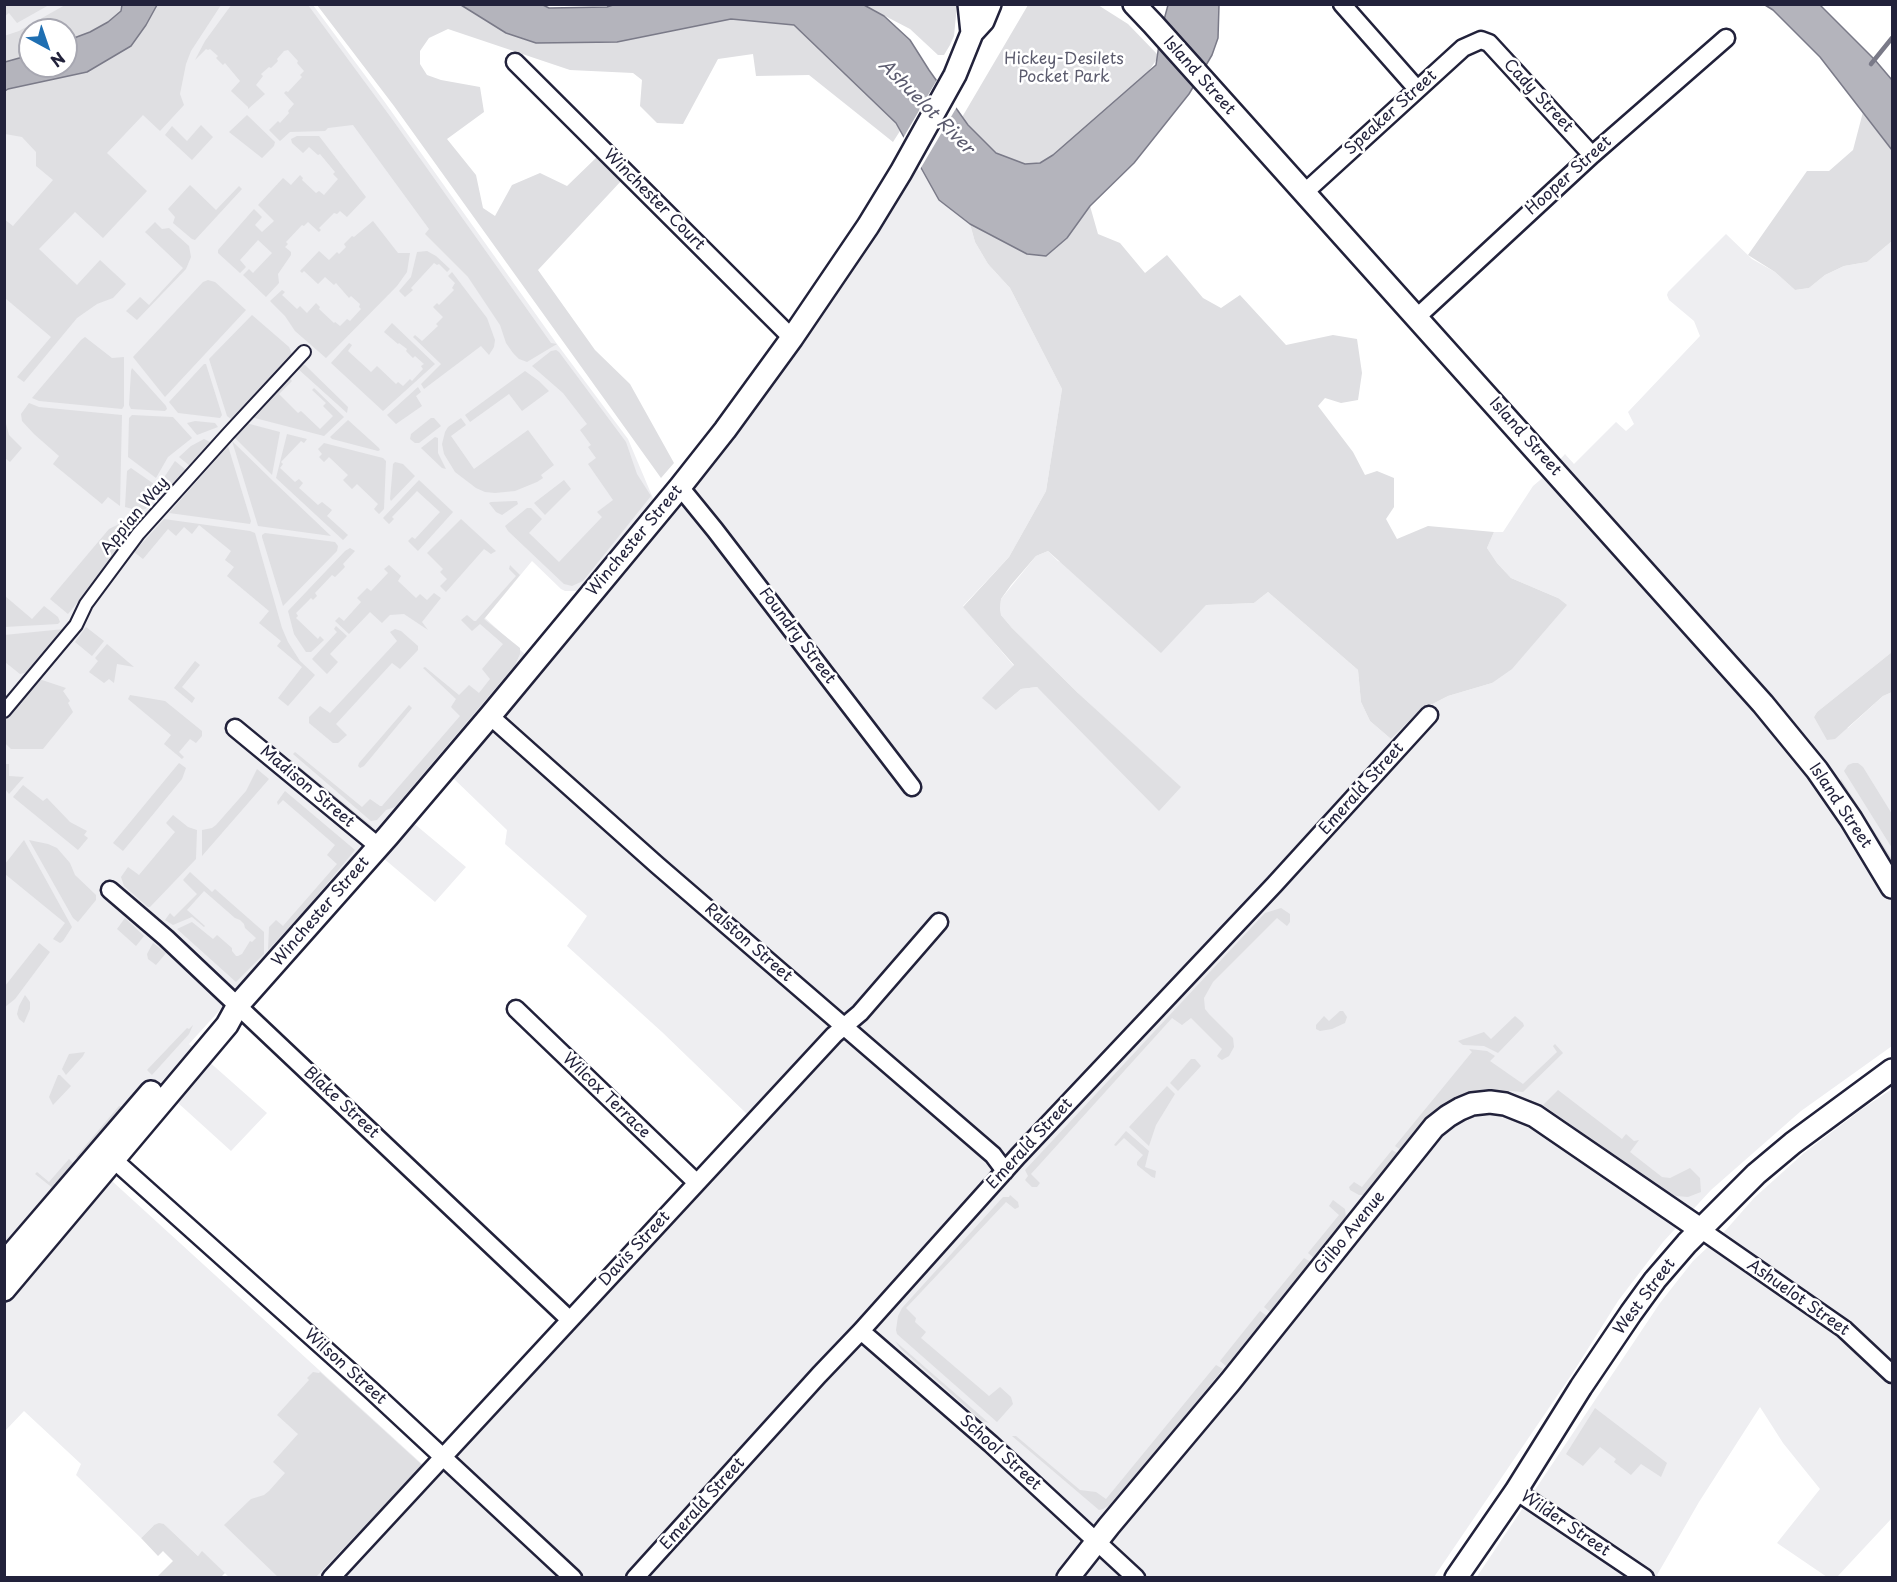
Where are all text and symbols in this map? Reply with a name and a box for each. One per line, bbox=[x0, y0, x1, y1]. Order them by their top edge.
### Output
north arrow bbox=[18, 18, 78, 78]
street label: Island Street bbox=[1159, 33, 1239, 119]
text: N bbox=[46, 47, 71, 74]
park label: Hickey-Desilets Pocket Park bbox=[1004, 50, 1124, 88]
water label: Ashuelot River bbox=[874, 55, 978, 159]
street label: Cady Street bbox=[1499, 55, 1577, 137]
street label: Speaker Street bbox=[1341, 67, 1441, 159]
street label: Hooper Street bbox=[1522, 133, 1616, 219]
street label: Winchester Court bbox=[599, 145, 709, 255]
street label: Island Street bbox=[1485, 394, 1565, 480]
street label: Appian Way bbox=[97, 473, 173, 559]
street label: Winchester Street bbox=[583, 482, 687, 600]
street label: Foundry Street bbox=[755, 584, 839, 688]
street label: Emerald Street bbox=[1316, 739, 1408, 839]
street label: Madison Street bbox=[256, 742, 358, 832]
street label: Island Street bbox=[1805, 760, 1875, 852]
street label: Winchester Street bbox=[268, 853, 374, 971]
street label: Ralston Street bbox=[700, 900, 796, 986]
street label: Wilcox Terrace bbox=[558, 1049, 654, 1143]
street label: Blake Street bbox=[299, 1063, 383, 1143]
street label: Emerald Street bbox=[983, 1095, 1077, 1193]
street label: Gilbo Avenue bbox=[1311, 1188, 1389, 1278]
street label: Davis Street bbox=[596, 1208, 674, 1290]
street label: West Street bbox=[1610, 1255, 1680, 1339]
street label: Ashuelot Street bbox=[1743, 1256, 1853, 1340]
street label: Wilson Street bbox=[300, 1325, 390, 1409]
street label: School Street bbox=[955, 1411, 1045, 1495]
street label: Emerald Street bbox=[657, 1454, 749, 1554]
street label: Wilder Street bbox=[1517, 1487, 1613, 1561]

